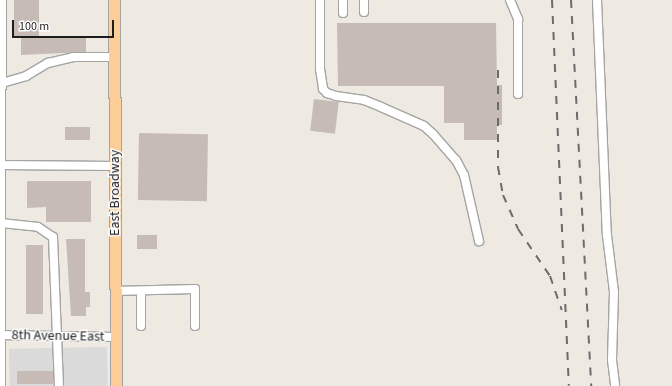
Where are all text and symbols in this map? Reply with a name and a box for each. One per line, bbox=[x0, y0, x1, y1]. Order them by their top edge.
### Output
scale bar bbox=[14, 12, 116, 38]
text: 100 m bbox=[19, 18, 49, 35]
street label: East Broadway bbox=[107, 150, 123, 236]
street label: 8th Avenue East bbox=[11, 327, 105, 345]

